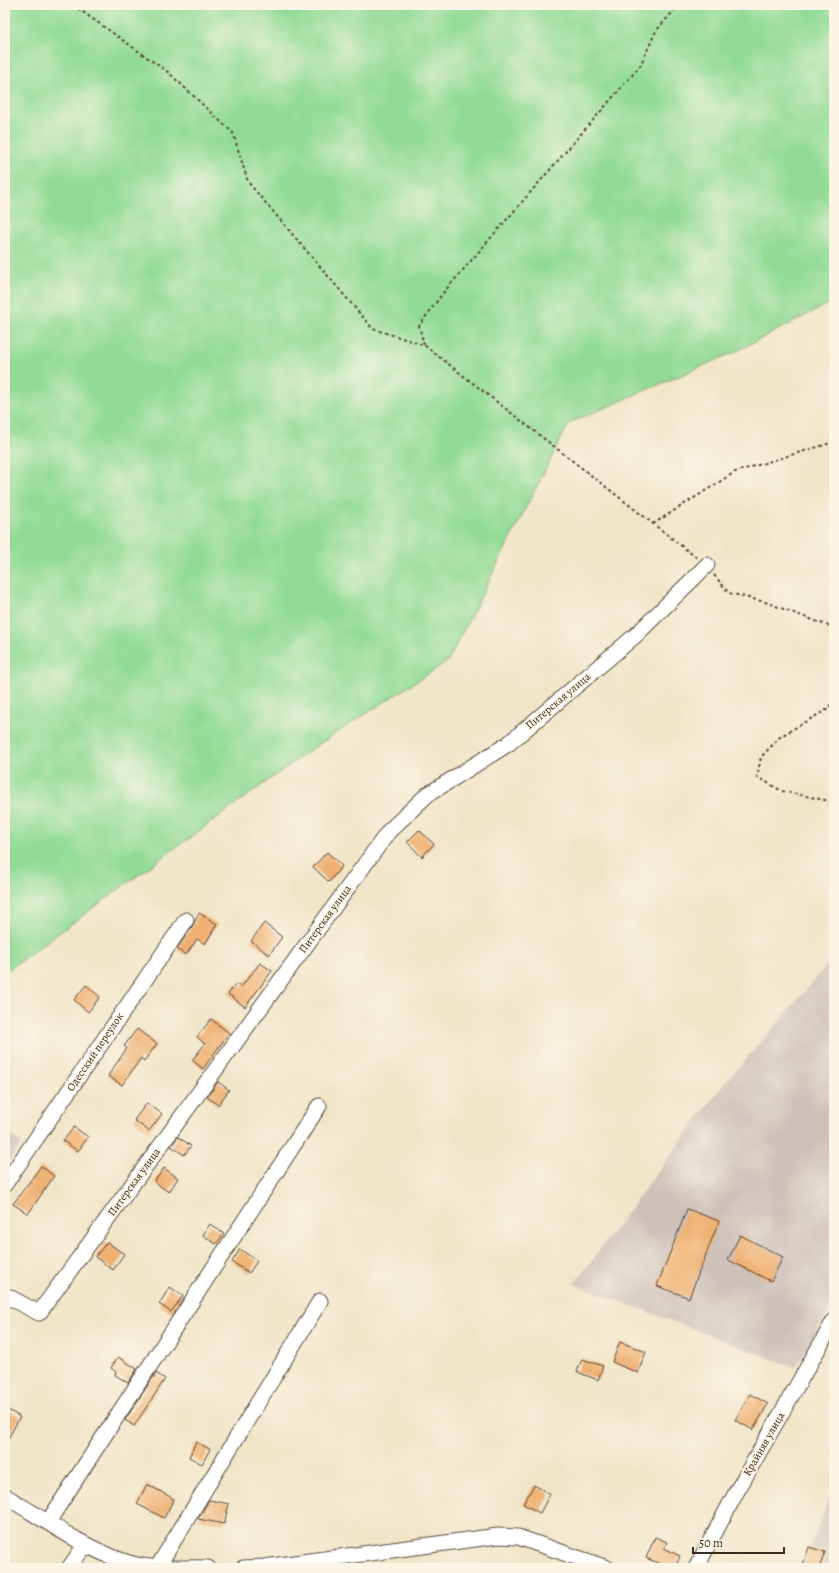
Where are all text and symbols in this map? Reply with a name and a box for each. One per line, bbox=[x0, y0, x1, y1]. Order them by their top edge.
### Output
street label: Питерская улица bbox=[522, 669, 594, 733]
street label: Питерская улица bbox=[295, 881, 355, 956]
street label: Одесский переулок bbox=[63, 1009, 127, 1094]
street label: Питерская улица bbox=[104, 1144, 164, 1219]
street label: Крайняя улица bbox=[740, 1409, 789, 1479]
scale bar bbox=[693, 1529, 784, 1555]
text: 50 m bbox=[699, 1535, 723, 1551]

